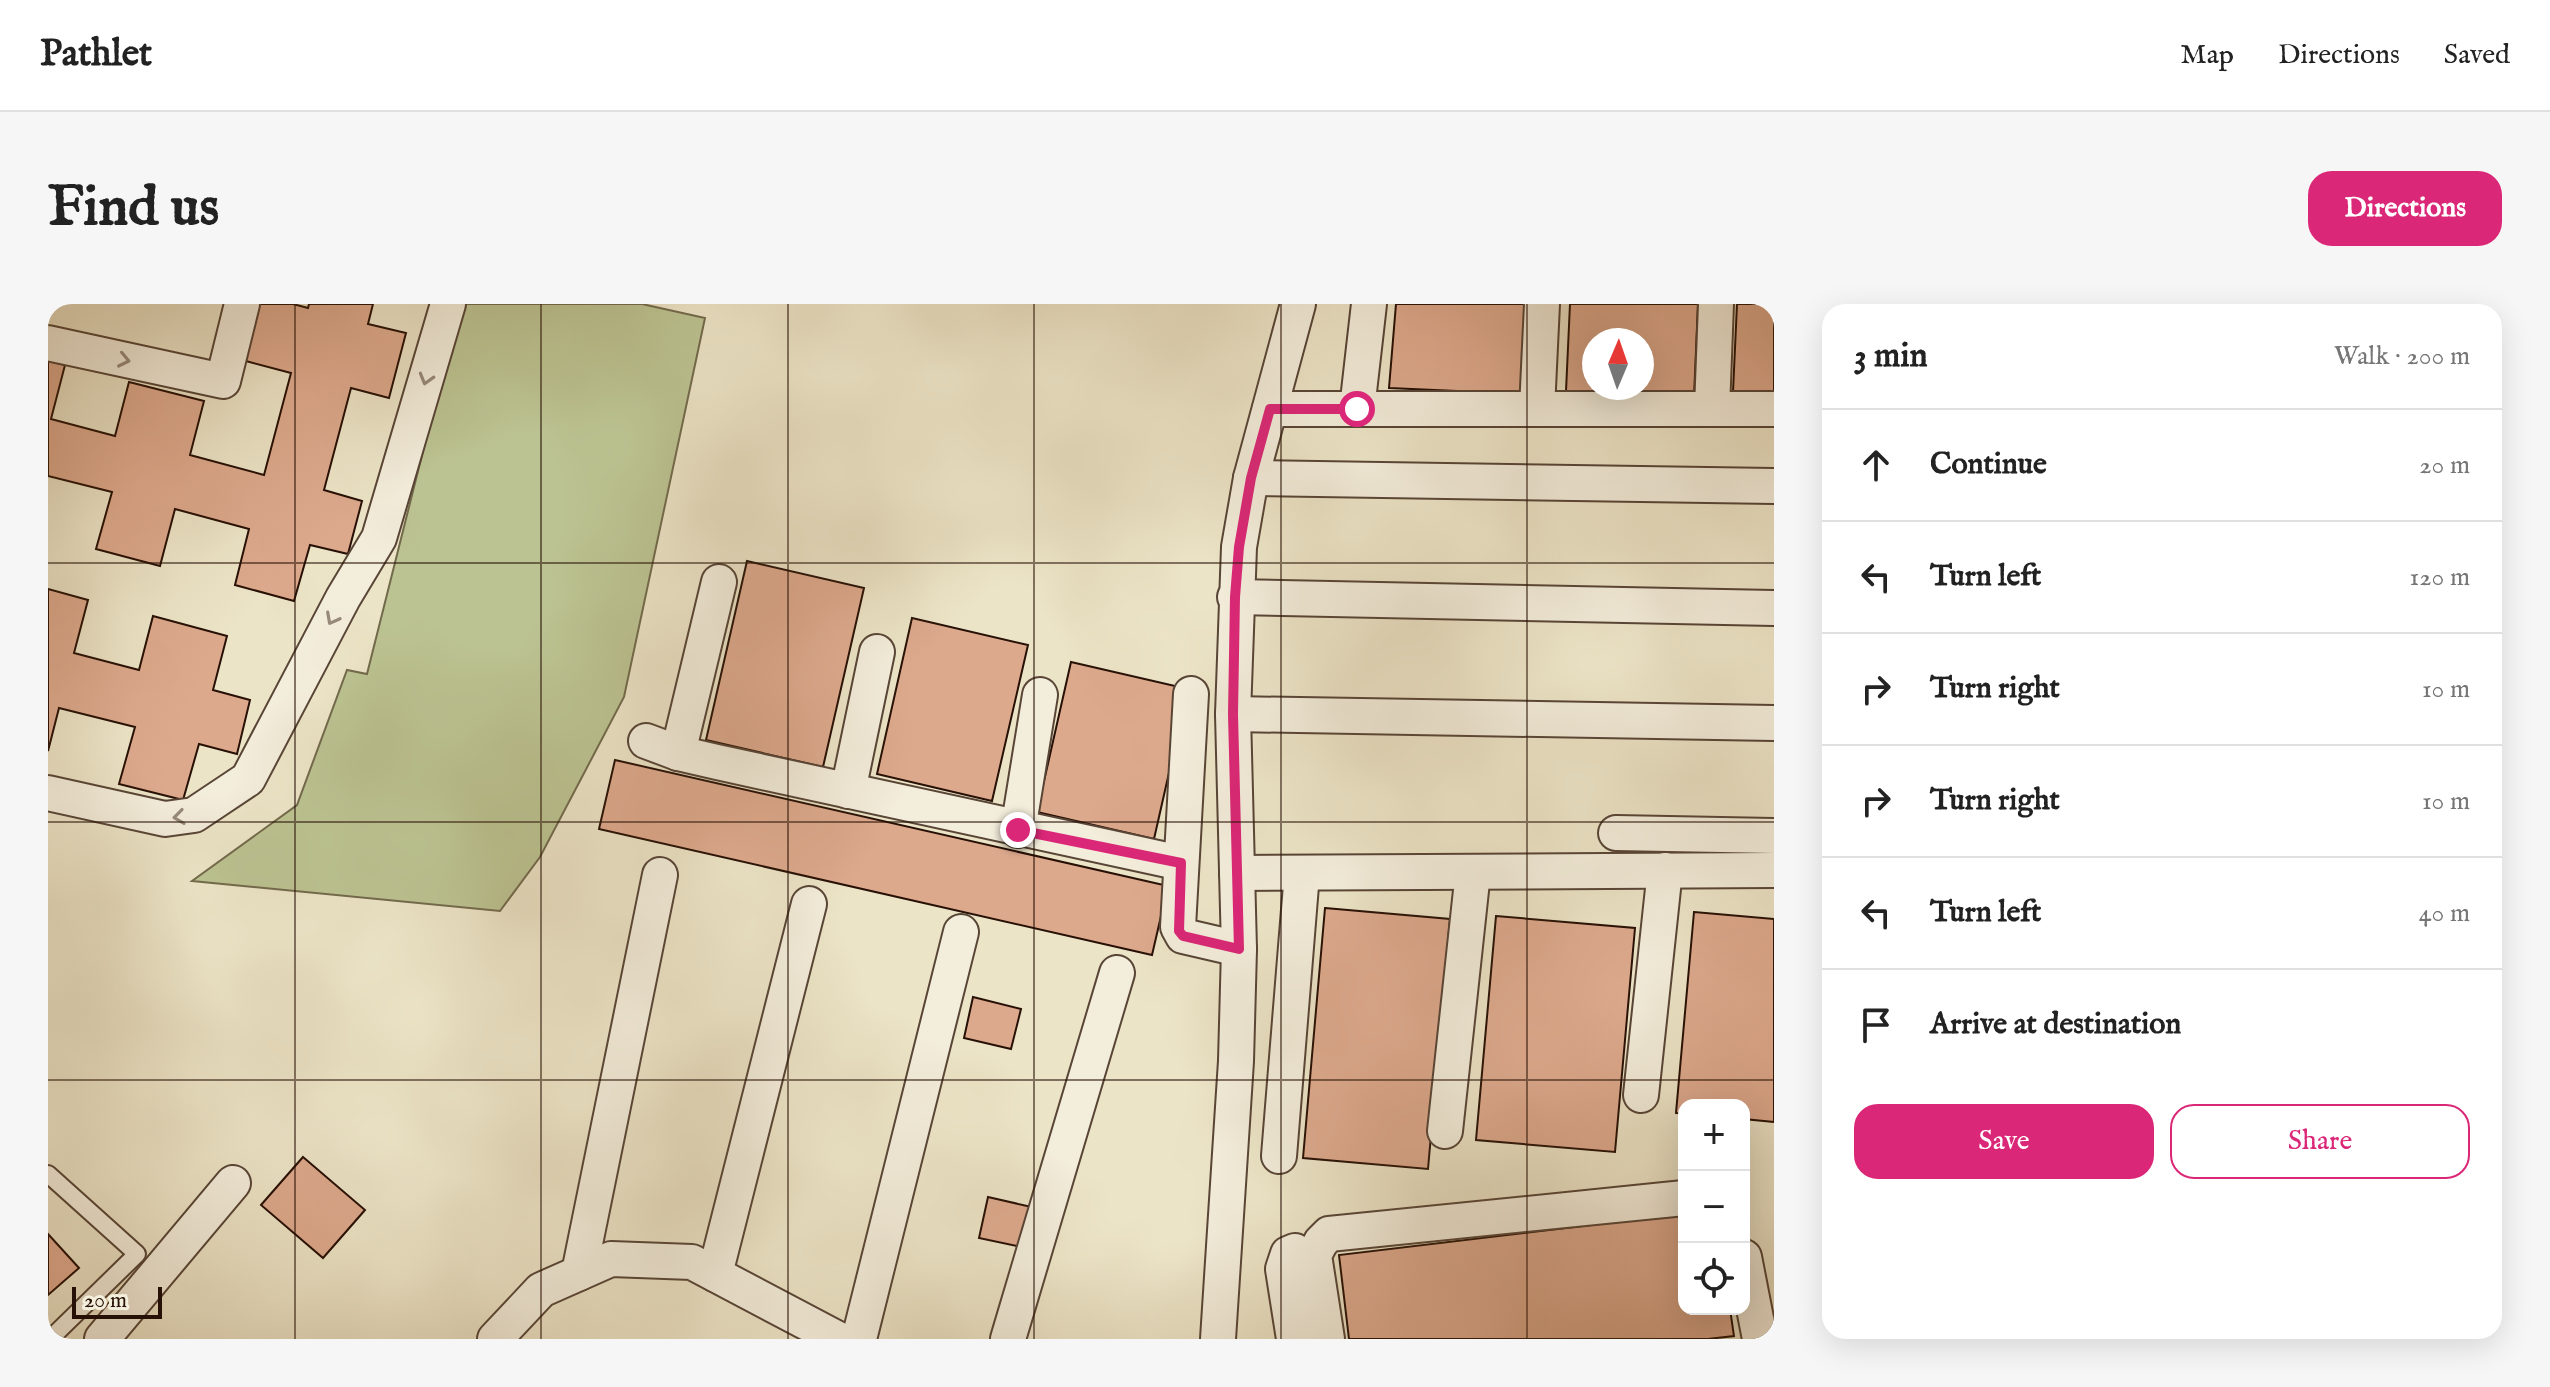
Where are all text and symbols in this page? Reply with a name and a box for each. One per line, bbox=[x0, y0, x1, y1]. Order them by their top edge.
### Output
text: Pathlet bbox=[40, 31, 152, 79]
text: Map bbox=[2180, 38, 2234, 73]
text: Directions bbox=[2278, 38, 2400, 73]
text: Saved bbox=[2444, 38, 2510, 73]
button: Directions bbox=[2308, 171, 2502, 246]
text: Find us bbox=[48, 173, 219, 244]
north arrow bbox=[1582, 328, 1654, 400]
text: 3 min bbox=[1854, 335, 1928, 378]
text: Walk · 200 m bbox=[2334, 340, 2470, 373]
one-way arrow bbox=[117, 351, 131, 368]
one-way arrow bbox=[419, 371, 435, 385]
route start bbox=[1339, 391, 1375, 427]
icon: ahead bbox=[1854, 443, 1898, 487]
text: Continue bbox=[1930, 446, 2047, 484]
text: 20 m bbox=[2419, 449, 2470, 482]
icon: left bbox=[1854, 555, 1898, 599]
text: Turn left bbox=[1930, 558, 2041, 596]
text: 120 m bbox=[2410, 561, 2470, 594]
one-way arrow bbox=[326, 611, 341, 626]
icon: right bbox=[1854, 667, 1898, 711]
text: Turn right bbox=[1930, 670, 2060, 708]
text: 10 m bbox=[2422, 673, 2470, 706]
icon: right bbox=[1854, 779, 1898, 823]
text: Turn right bbox=[1930, 782, 2060, 820]
text: 10 m bbox=[2422, 785, 2470, 818]
one-way arrow bbox=[172, 808, 186, 825]
route end bbox=[1000, 812, 1036, 848]
icon: left bbox=[1854, 891, 1898, 935]
text: Turn left bbox=[1930, 894, 2041, 932]
text: 40 m bbox=[2419, 897, 2470, 930]
icon: arrive bbox=[1854, 1003, 1898, 1047]
text: Arrive at destination bbox=[1930, 1006, 2181, 1044]
map controls bbox=[1678, 1099, 1750, 1315]
button: + bbox=[1678, 1099, 1750, 1171]
button: Save bbox=[1854, 1104, 2154, 1179]
button: Share bbox=[2170, 1104, 2470, 1179]
button: − bbox=[1678, 1171, 1750, 1243]
button: locate bbox=[1678, 1243, 1750, 1315]
scale bar bbox=[72, 1283, 162, 1319]
text: 20 m bbox=[84, 1287, 127, 1315]

